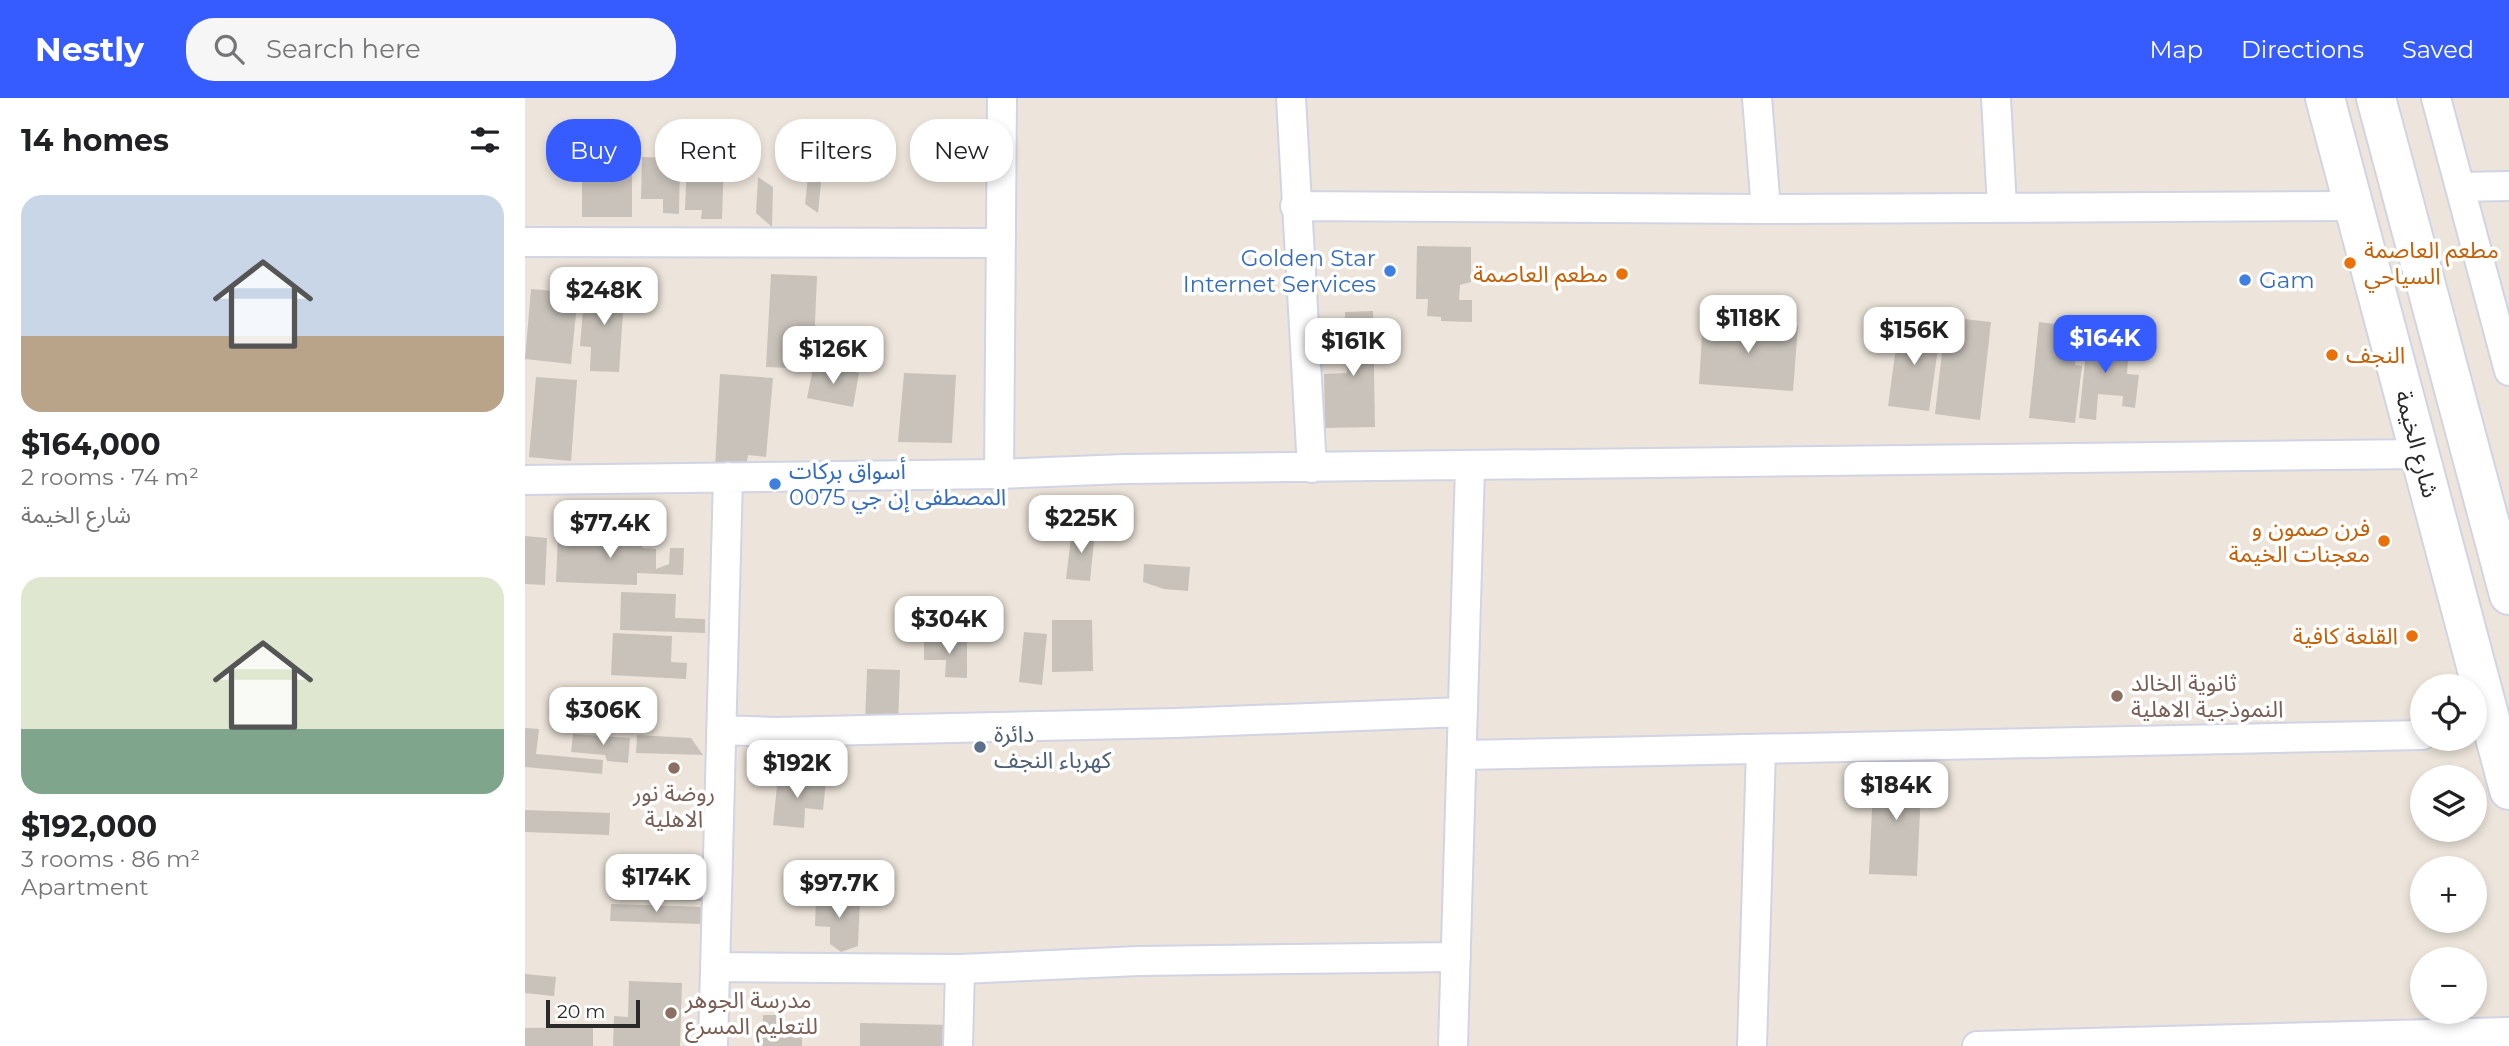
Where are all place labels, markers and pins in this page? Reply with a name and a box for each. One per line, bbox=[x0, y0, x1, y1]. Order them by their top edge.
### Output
place label: مطعم العاصمة السياحي bbox=[2364, 236, 2499, 293]
place label: Golden Star Internet Services bbox=[1183, 244, 1376, 298]
marker: مطعم العاصمة السياحي bbox=[2342, 255, 2358, 271]
place label: مطعم العاصمة bbox=[1473, 260, 1608, 291]
marker: Golden Star Internet Services bbox=[1382, 263, 1398, 279]
marker: مطعم العاصمة bbox=[1614, 266, 1630, 282]
place label: Gam bbox=[2259, 266, 2315, 294]
pin: $248K bbox=[555, 268, 653, 327]
marker: Gam bbox=[2237, 272, 2253, 288]
pin: $118K bbox=[1699, 296, 1797, 355]
pin: $156K bbox=[1865, 308, 1963, 367]
pin: $164K bbox=[2056, 316, 2154, 375]
pin: $161K bbox=[1304, 318, 1402, 378]
pin: $126K bbox=[784, 327, 882, 386]
place label: النجف bbox=[2346, 341, 2405, 369]
marker: النجف bbox=[2324, 347, 2340, 363]
place label: أسواق بركات المصطفی إن جي 0075 bbox=[789, 457, 1006, 514]
marker: أسواق بركات المصطفی إن جي 0075 bbox=[767, 476, 783, 492]
pin: $225K bbox=[1032, 496, 1130, 555]
pin: $77.4K bbox=[553, 500, 667, 560]
place label: فرن صمون و معجنات الخيمة bbox=[2229, 514, 2370, 568]
marker: فرن صمون و معجنات الخيمة bbox=[2376, 533, 2392, 549]
pin: $304K bbox=[900, 596, 998, 656]
place label: القلعة كافية bbox=[2293, 622, 2398, 650]
marker: القلعة كافية bbox=[2404, 628, 2420, 644]
place label: ثانوية الخالد النموذجية الاهلية bbox=[2131, 669, 2284, 723]
pin: $306K bbox=[554, 688, 652, 747]
marker: ثانوية الخالد النموذجية الاهلية bbox=[2109, 688, 2125, 704]
place label: دائرة كهرباء النجف bbox=[994, 720, 1112, 774]
marker: دائرة كهرباء النجف bbox=[972, 739, 988, 755]
pin: $192K bbox=[748, 740, 846, 800]
marker: روضة نور الاهلية bbox=[666, 760, 682, 776]
pin: $184K bbox=[1847, 762, 1945, 822]
place label: روضة نور الاهلية bbox=[632, 779, 715, 833]
pin: $174K bbox=[607, 854, 705, 914]
pin: $97.7K bbox=[782, 860, 896, 920]
place label: مدرسة الجوهر للتعليم المسرع bbox=[684, 986, 818, 1043]
marker: مدرسة الجوهر للتعليم المسرع bbox=[663, 1005, 679, 1021]

